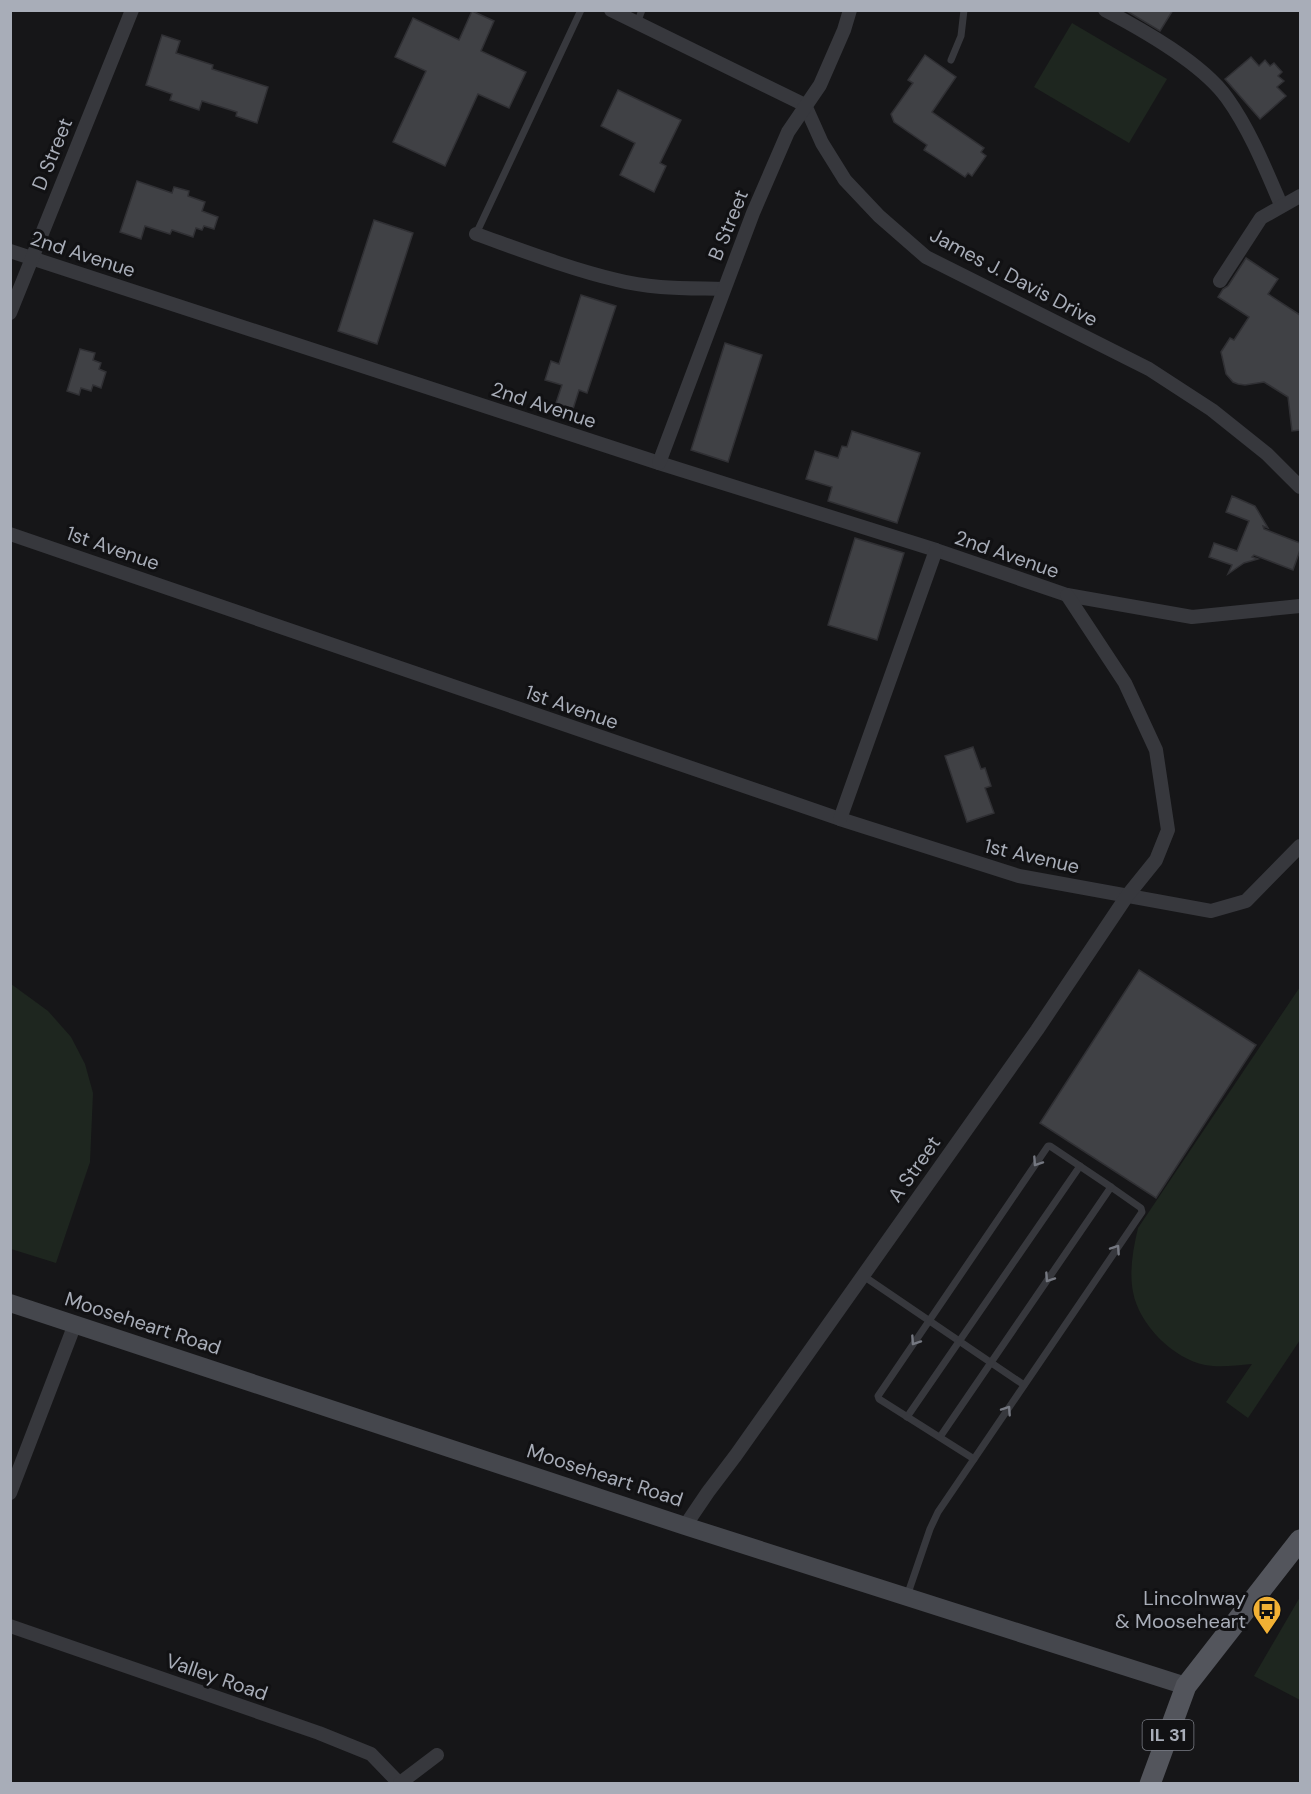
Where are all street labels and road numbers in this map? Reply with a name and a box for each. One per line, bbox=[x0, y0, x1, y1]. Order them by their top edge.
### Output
street label: D Street bbox=[26, 114, 78, 194]
street label: B Street bbox=[702, 186, 754, 264]
street label: James J. Davis Drive bbox=[925, 222, 1103, 332]
street label: 2nd Avenue bbox=[27, 225, 139, 283]
street label: 2nd Avenue bbox=[488, 376, 600, 434]
street label: 1st Avenue bbox=[63, 520, 163, 576]
street label: 2nd Avenue bbox=[951, 524, 1063, 584]
street label: 1st Avenue bbox=[522, 679, 622, 735]
street label: 1st Avenue bbox=[982, 832, 1082, 880]
street label: A Street bbox=[882, 1131, 946, 1207]
street label: Mooseheart Road bbox=[62, 1285, 224, 1361]
street label: Mooseheart Road bbox=[524, 1437, 686, 1513]
street label: Valley Road bbox=[163, 1647, 271, 1707]
road number: IL 31 bbox=[1142, 1720, 1194, 1750]

